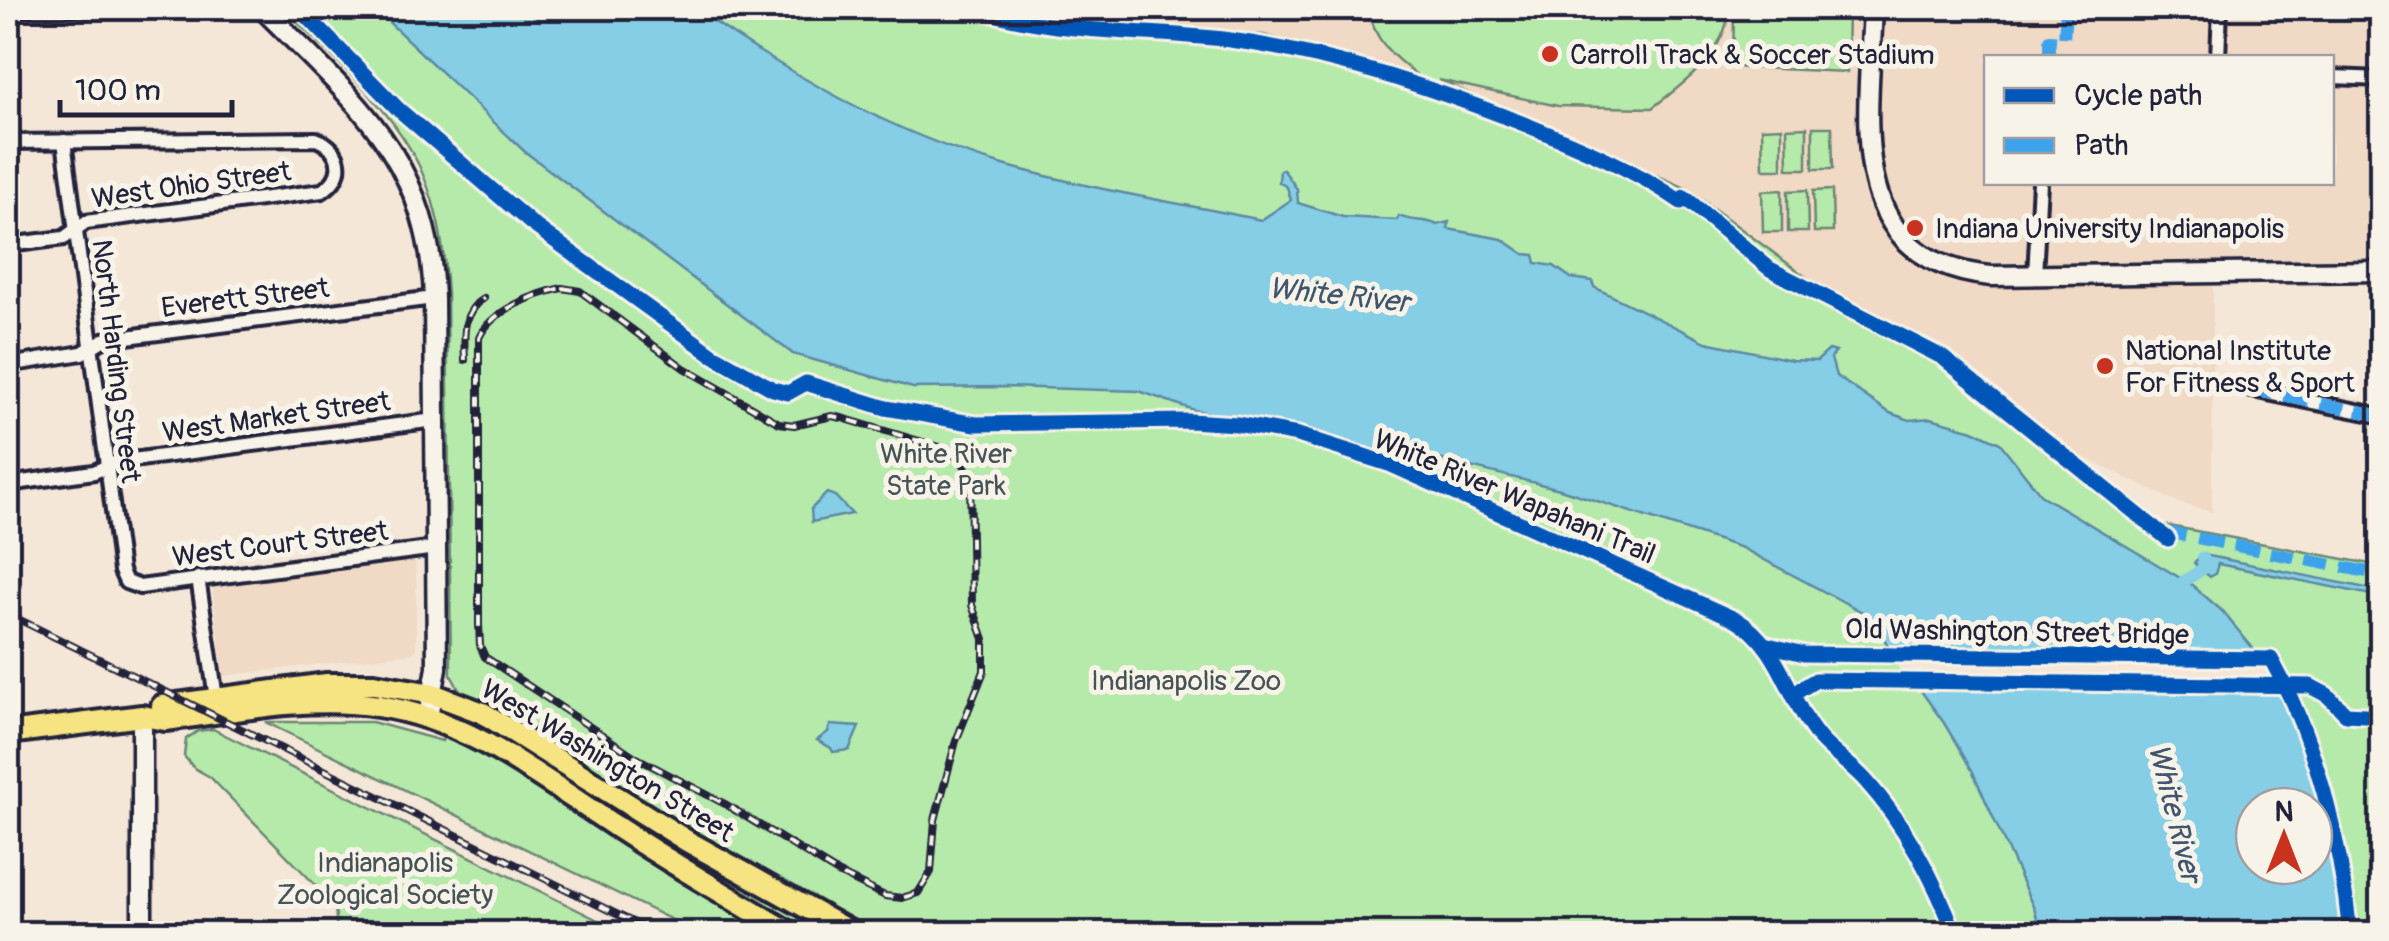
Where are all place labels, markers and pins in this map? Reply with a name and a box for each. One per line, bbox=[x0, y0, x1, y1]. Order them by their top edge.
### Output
place label: Carroll Track & Soccer Stadium bbox=[1570, 38, 1935, 73]
marker: Carroll Track & Soccer Stadium bbox=[1539, 43, 1561, 65]
place label: Indiana University Indianapolis bbox=[1935, 212, 2284, 247]
marker: Indiana University Indianapolis bbox=[1904, 217, 1926, 239]
place label: National Institute For Fitness & Sport bbox=[2125, 334, 2356, 401]
marker: National Institute For Fitness & Sport bbox=[2094, 355, 2116, 377]

